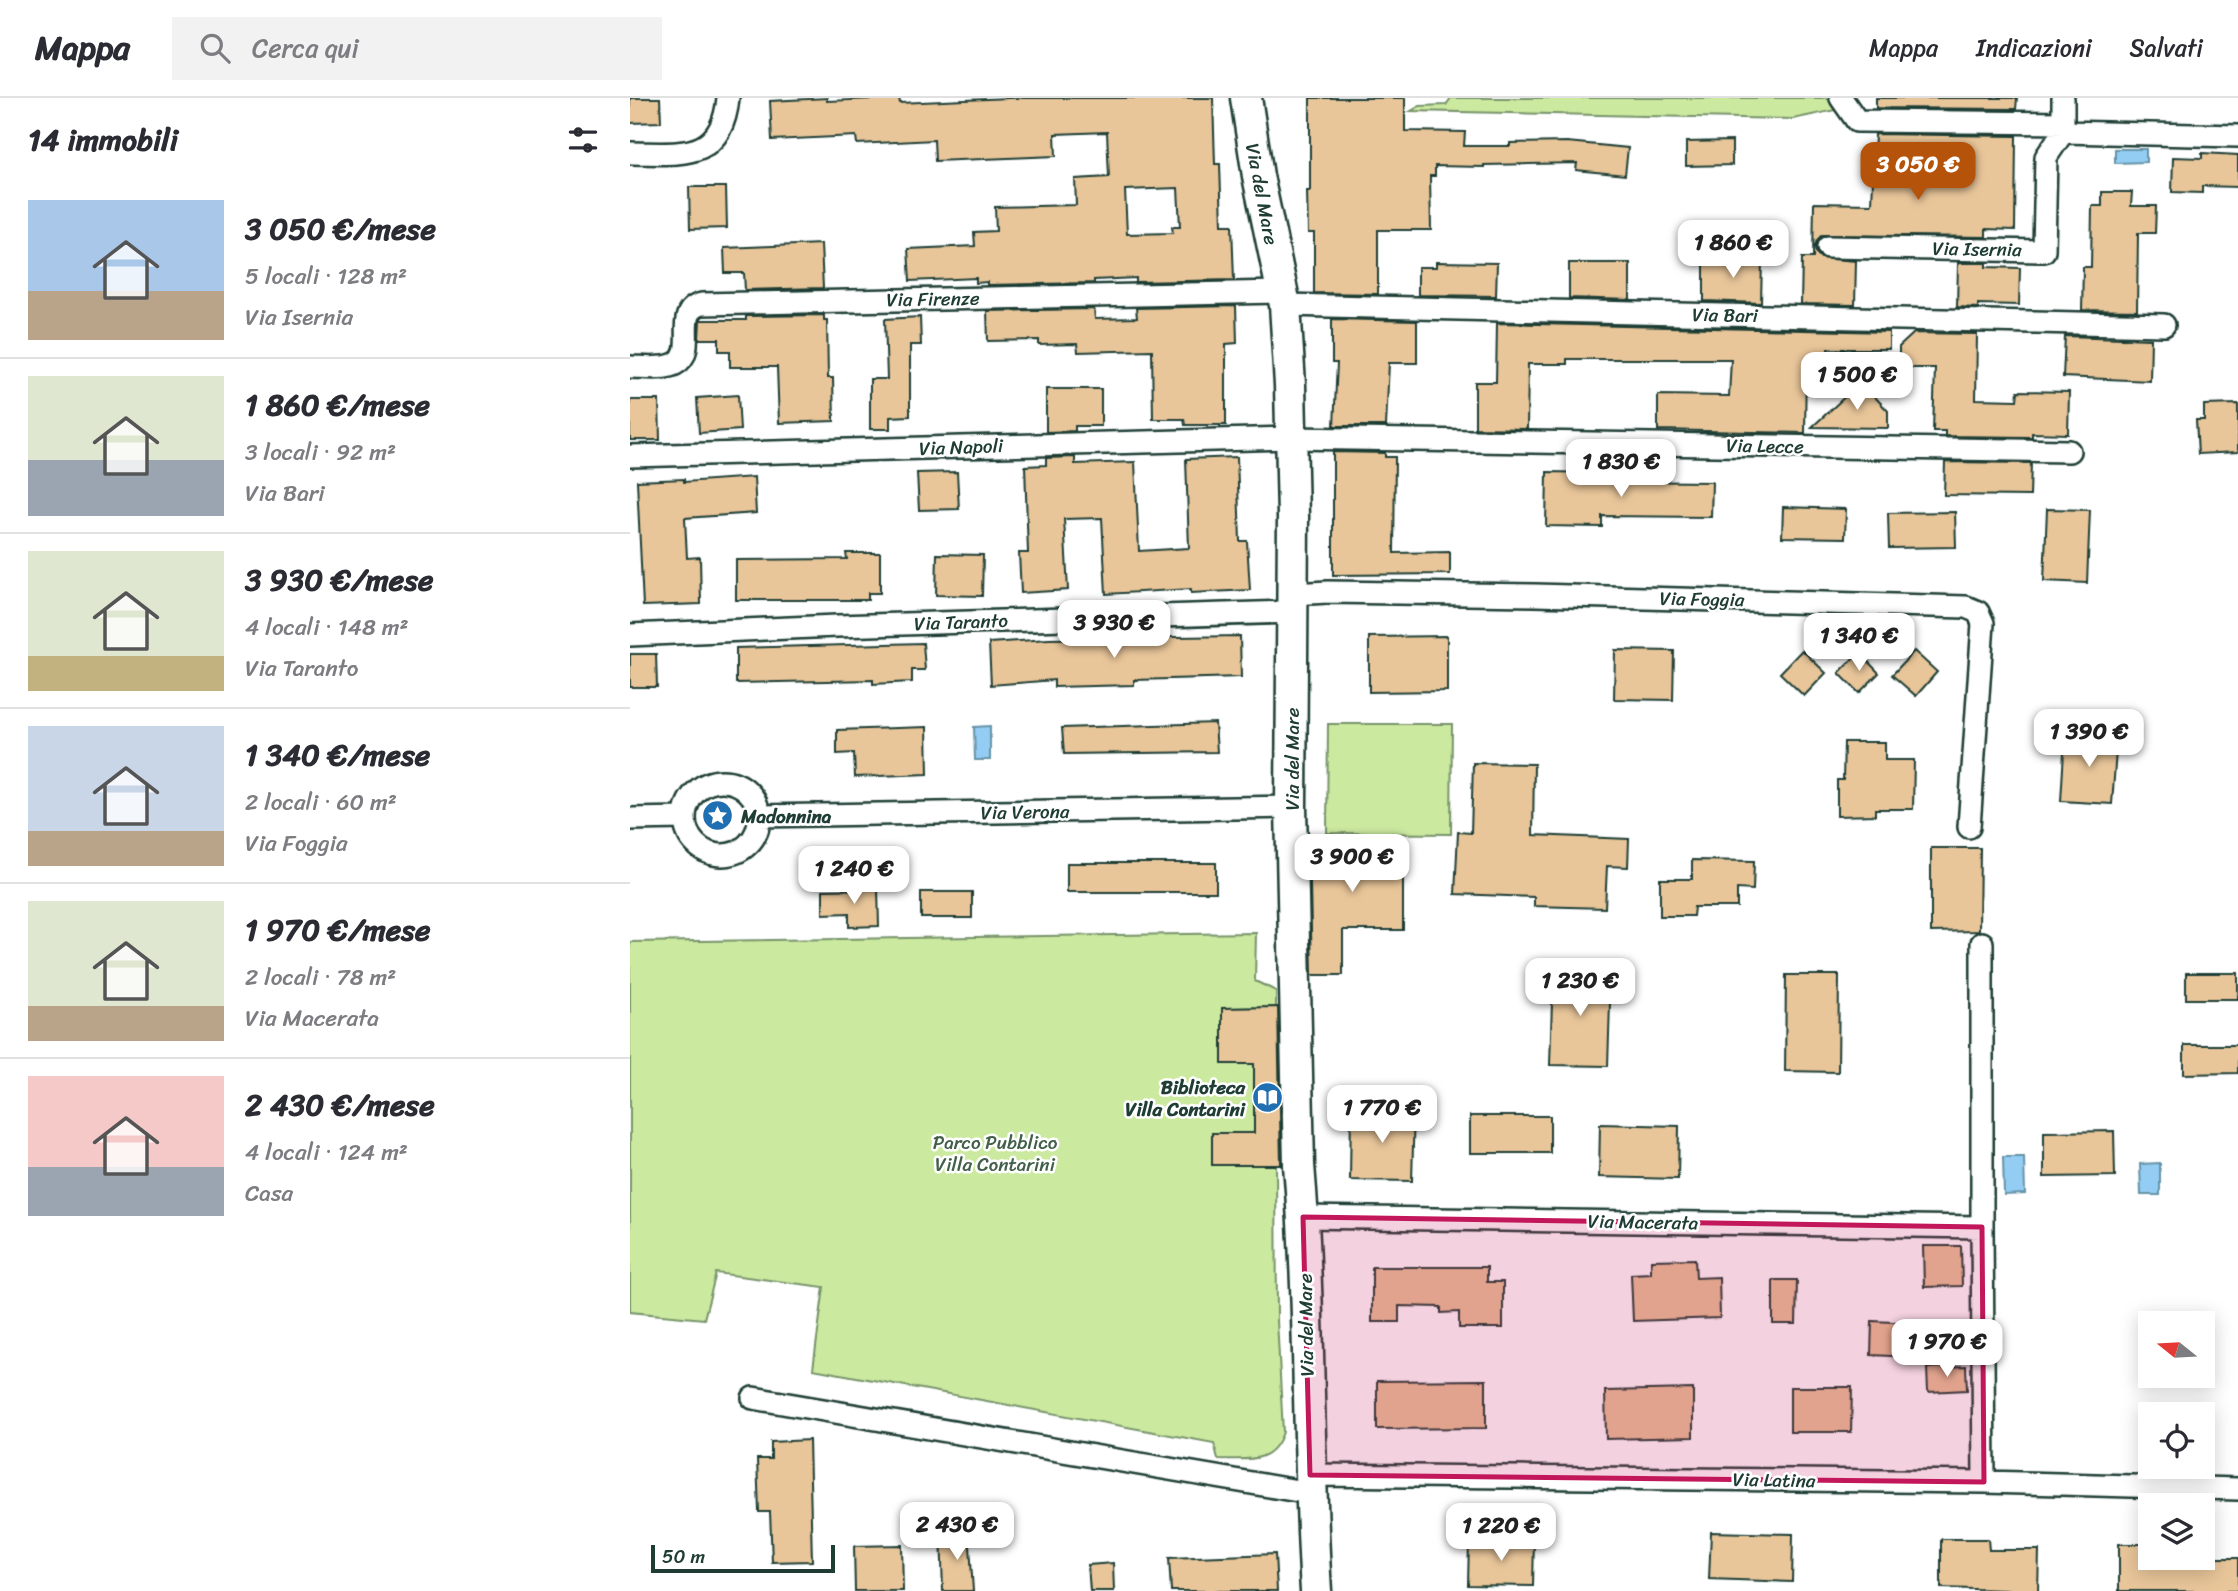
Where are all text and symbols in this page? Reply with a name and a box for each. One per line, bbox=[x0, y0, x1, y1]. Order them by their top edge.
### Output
search box bbox=[172, 17, 662, 80]
text: Mappa bbox=[35, 19, 130, 77]
text: Cerca qui bbox=[252, 25, 359, 71]
text: Mappa bbox=[1869, 27, 1938, 69]
text: Indicazioni bbox=[1976, 27, 2092, 69]
text: Salvati bbox=[2130, 27, 2203, 69]
icon: search bbox=[196, 29, 234, 67]
text: 14 immobili bbox=[28, 113, 178, 167]
icon: filters bbox=[564, 121, 602, 159]
street label: Via del Mare bbox=[1236, 140, 1288, 248]
pin: 3 050 € bbox=[1853, 142, 1983, 202]
text: 3 050 € bbox=[1877, 144, 1959, 185]
text: 3 050 €/mese bbox=[245, 202, 436, 256]
pin: 1 860 € bbox=[1668, 220, 1798, 280]
text: 1 860 € bbox=[1694, 222, 1772, 263]
icon: home bbox=[84, 228, 168, 312]
street label: Via Isernia bbox=[1932, 232, 2022, 266]
text: 5 locali · 128 m² bbox=[245, 256, 407, 297]
street label: Via Firenze bbox=[886, 282, 980, 316]
text: Via Isernia bbox=[245, 297, 353, 338]
street label: Via Bari bbox=[1692, 298, 1759, 332]
pin: 1 500 € bbox=[1792, 352, 1922, 412]
text: 1 500 € bbox=[1817, 354, 1897, 395]
text: 1 860 €/mese bbox=[245, 378, 430, 432]
icon: home bbox=[84, 404, 168, 488]
street label: Via Napoli bbox=[918, 429, 1004, 465]
street label: Via Lecce bbox=[1726, 429, 1804, 463]
text: 3 locali · 92 m² bbox=[245, 432, 396, 473]
pin: 1 830 € bbox=[1556, 440, 1686, 499]
text: 1 830 € bbox=[1582, 441, 1660, 482]
text: Via Bari bbox=[245, 473, 325, 514]
text: 3 930 €/mese bbox=[245, 553, 433, 607]
icon: home bbox=[84, 579, 168, 663]
street label: Via Foggia bbox=[1659, 582, 1745, 616]
pin: 3 930 € bbox=[1049, 601, 1179, 660]
text: 3 930 € bbox=[1073, 602, 1155, 643]
street label: Via Taranto bbox=[914, 604, 1009, 640]
text: 4 locali · 148 m² bbox=[245, 607, 408, 648]
pin: 1 340 € bbox=[1794, 614, 1924, 673]
text: 1 340 € bbox=[1820, 615, 1898, 656]
text: Via Taranto bbox=[245, 648, 359, 689]
street label: Via del Mare bbox=[1276, 707, 1309, 811]
pin: 1 390 € bbox=[2024, 710, 2154, 769]
text: 1 390 € bbox=[2050, 711, 2128, 752]
text: 1 340 €/mese bbox=[245, 728, 430, 782]
icon: home bbox=[84, 754, 168, 838]
text: 2 locali · 60 m² bbox=[245, 782, 397, 823]
street label: Via Verona bbox=[980, 795, 1070, 829]
place icon: Madonnina bbox=[701, 799, 735, 833]
place label: Madonnina bbox=[740, 800, 832, 833]
text: Via Foggia bbox=[245, 823, 348, 864]
pin: 3 900 € bbox=[1287, 834, 1417, 894]
text: 3 900 € bbox=[1310, 836, 1394, 877]
pin: 1 240 € bbox=[789, 846, 919, 906]
text: 1 240 € bbox=[814, 848, 894, 889]
text: 1 970 €/mese bbox=[245, 903, 430, 957]
icon: home bbox=[84, 929, 168, 1013]
text: 2 locali · 78 m² bbox=[245, 957, 396, 998]
pin: 1 230 € bbox=[1515, 958, 1645, 1018]
text: 1 230 € bbox=[1541, 960, 1619, 1001]
text: Via Macerata bbox=[245, 998, 379, 1039]
place label: Biblioteca Villa Contarini bbox=[1125, 1071, 1246, 1126]
text: 2 430 €/mese bbox=[245, 1078, 435, 1132]
library icon: Biblioteca Villa Contarini bbox=[1251, 1081, 1285, 1115]
pin: 1 770 € bbox=[1317, 1086, 1447, 1145]
text: 1 770 € bbox=[1343, 1087, 1421, 1128]
icon: home bbox=[84, 1104, 168, 1188]
park label: Parco Pubblico Villa Contarini bbox=[933, 1126, 1058, 1181]
text: 4 locali · 124 m² bbox=[245, 1132, 408, 1173]
text: Casa bbox=[245, 1173, 293, 1214]
street label: Via Macerata bbox=[1587, 1205, 1699, 1239]
street label: Via del Mare bbox=[1289, 1273, 1323, 1377]
north arrow bbox=[2138, 1311, 2216, 1388]
map controls bbox=[2138, 1311, 2215, 1570]
pin: 1 970 € bbox=[1882, 1320, 2012, 1379]
text: 1 970 € bbox=[1908, 1321, 1986, 1362]
button: locate bbox=[2138, 1402, 2215, 1479]
street label: Via Latina bbox=[1732, 1463, 1816, 1497]
button: layers bbox=[2138, 1493, 2215, 1570]
pin: 2 430 € bbox=[892, 1502, 1022, 1562]
text: 2 430 € bbox=[916, 1504, 998, 1545]
pin: 1 220 € bbox=[1436, 1504, 1566, 1563]
text: 1 220 € bbox=[1462, 1505, 1540, 1546]
text: 50 m bbox=[662, 1540, 705, 1573]
scale bar bbox=[651, 1542, 835, 1574]

